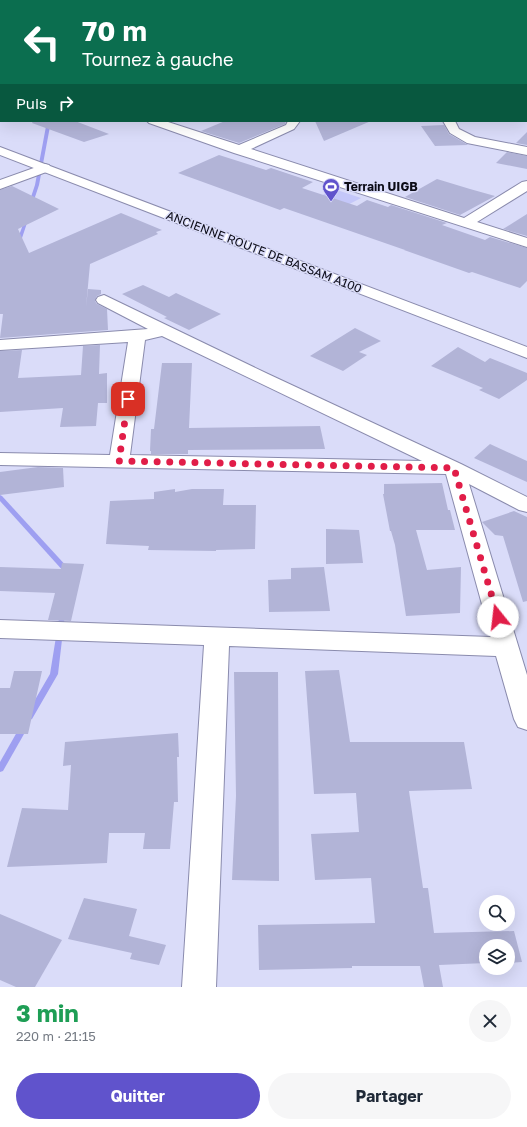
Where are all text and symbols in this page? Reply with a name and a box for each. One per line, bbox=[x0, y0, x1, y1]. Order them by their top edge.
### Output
text: 70 m bbox=[82, 14, 147, 47]
icon: left bbox=[16, 16, 68, 68]
text: Tournez à gauche bbox=[82, 48, 234, 70]
icon: right bbox=[55, 92, 77, 114]
text: Puis bbox=[16, 94, 47, 112]
sports icon: Terrain UIGB bbox=[321, 177, 341, 202]
place label: Terrain UIGB bbox=[344, 179, 418, 194]
street label: ANCIENNE ROUTE DE BASSAM A100 bbox=[164, 207, 364, 296]
pin bbox=[111, 382, 145, 416]
icon: arrive bbox=[117, 388, 139, 410]
position arrow bbox=[477, 596, 519, 638]
map controls bbox=[479, 895, 515, 975]
button: search bbox=[479, 895, 515, 931]
button: layers bbox=[479, 939, 515, 975]
text: 3 min bbox=[16, 998, 79, 1027]
button: close bbox=[469, 1000, 511, 1042]
text: 220 m · 21:15 bbox=[16, 1028, 96, 1044]
button: Quitter bbox=[16, 1073, 260, 1119]
button: Partager bbox=[268, 1073, 511, 1119]

